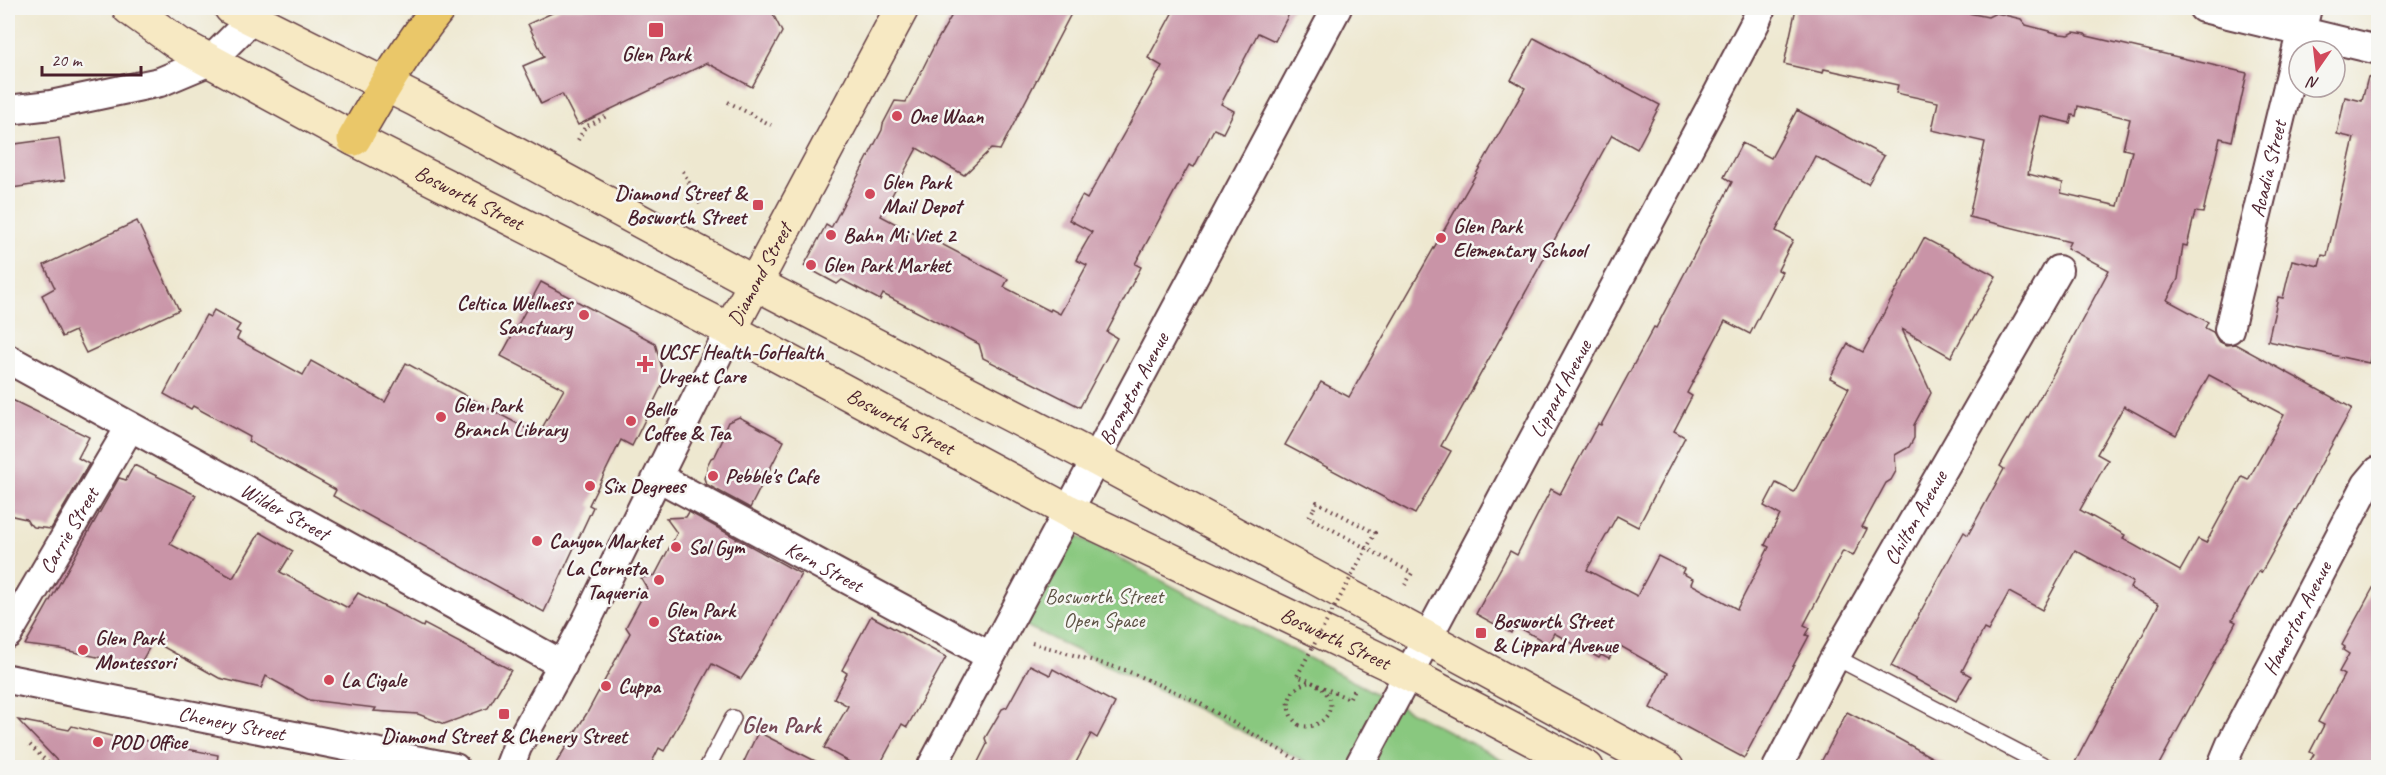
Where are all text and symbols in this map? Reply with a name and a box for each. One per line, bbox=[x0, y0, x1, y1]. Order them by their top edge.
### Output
marker: Glen Park bbox=[647, 21, 665, 39]
scale bar bbox=[42, 39, 141, 77]
north arrow bbox=[2287, 39, 2347, 99]
place label: Glen Park bbox=[622, 41, 693, 67]
text: 20 m bbox=[51, 49, 84, 71]
text: N bbox=[2303, 71, 2321, 93]
place label: One Waan bbox=[909, 103, 984, 129]
marker: One Waan bbox=[890, 109, 904, 123]
street label: Acadia Street bbox=[2244, 116, 2293, 220]
street label: Bosworth Street bbox=[411, 159, 530, 237]
place label: Glen Park Mail Depot bbox=[882, 169, 964, 219]
place label: Diamond Street & Bosworth Street bbox=[615, 180, 749, 230]
marker: Glen Park Mail Depot bbox=[863, 187, 877, 201]
marker: Diamond Street & Bosworth Street bbox=[751, 198, 765, 212]
place label: Glen Park Elementary School bbox=[1453, 213, 1591, 263]
street label: Diamond Street bbox=[722, 216, 799, 330]
place label: Bahn Mi Viet 2 bbox=[843, 222, 958, 248]
marker: Bahn Mi Viet 2 bbox=[824, 228, 838, 242]
marker: Glen Park Elementary School bbox=[1434, 231, 1448, 245]
place label: Glen Park Market bbox=[823, 252, 952, 278]
marker: Glen Park Market bbox=[804, 258, 818, 272]
place label: Celtica Wellness Sanctuary bbox=[457, 290, 575, 341]
marker: Celtica Wellness Sanctuary bbox=[577, 308, 591, 322]
street label: Brompton Avenue bbox=[1093, 327, 1175, 449]
street label: Lippard Avenue bbox=[1524, 334, 1598, 442]
place label: UCSF Health-GoHealth Urgent Care bbox=[658, 339, 825, 389]
marker: UCSF Health-GoHealth Urgent Care bbox=[636, 355, 654, 373]
street label: Bosworth Street bbox=[842, 382, 961, 462]
place label: Glen Park Branch Library bbox=[453, 392, 569, 443]
place label: Bello Coffee & Tea bbox=[643, 396, 732, 446]
marker: Glen Park Branch Library bbox=[434, 410, 448, 424]
marker: Bello Coffee & Tea bbox=[624, 414, 638, 428]
place label: Pebble's Cafe bbox=[725, 463, 820, 489]
street label: Chilton Avenue bbox=[1878, 465, 1953, 569]
marker: Pebble's Cafe bbox=[706, 469, 720, 483]
place label: Six Degrees bbox=[602, 473, 688, 499]
street label: Wilder Street bbox=[236, 477, 336, 548]
marker: Six Degrees bbox=[583, 479, 597, 493]
street label: Carrie Street bbox=[34, 481, 105, 578]
place label: Canyon Market bbox=[549, 528, 664, 555]
marker: Canyon Market bbox=[530, 534, 544, 548]
place label: Sol Gym bbox=[688, 534, 745, 561]
street label: Kern Street bbox=[781, 535, 869, 599]
marker: Sol Gym bbox=[669, 540, 683, 554]
place label: La Corneta Taqueria bbox=[565, 555, 649, 605]
street label: Hamerton Avenue bbox=[2256, 556, 2338, 679]
marker: La Corneta Taqueria bbox=[652, 573, 666, 587]
park label: Bosworth Street Open Space bbox=[1045, 583, 1165, 633]
place label: Glen Park Station bbox=[666, 597, 737, 647]
street label: Bosworth Street bbox=[1276, 601, 1396, 676]
place label: Bosworth Street & Lippard Avenue bbox=[1493, 608, 1620, 658]
marker: Glen Park Station bbox=[647, 615, 661, 629]
place label: Glen Park Montessori bbox=[95, 625, 178, 675]
marker: Bosworth Street & Lippard Avenue bbox=[1474, 626, 1488, 640]
marker: Glen Park Montessori bbox=[76, 643, 90, 657]
place label: La Cigale bbox=[341, 667, 408, 693]
marker: La Cigale bbox=[322, 673, 336, 687]
place label: Cuppa bbox=[618, 673, 661, 699]
marker: Cuppa bbox=[599, 679, 613, 693]
street label: Chenery Street bbox=[176, 700, 289, 747]
marker: Diamond Street & Chenery Street bbox=[497, 707, 511, 721]
district label: Glen Park bbox=[742, 710, 822, 740]
place label: Diamond Street & Chenery Street bbox=[381, 723, 629, 749]
place label: POD Office bbox=[110, 729, 189, 755]
marker: POD Office bbox=[91, 735, 105, 749]

